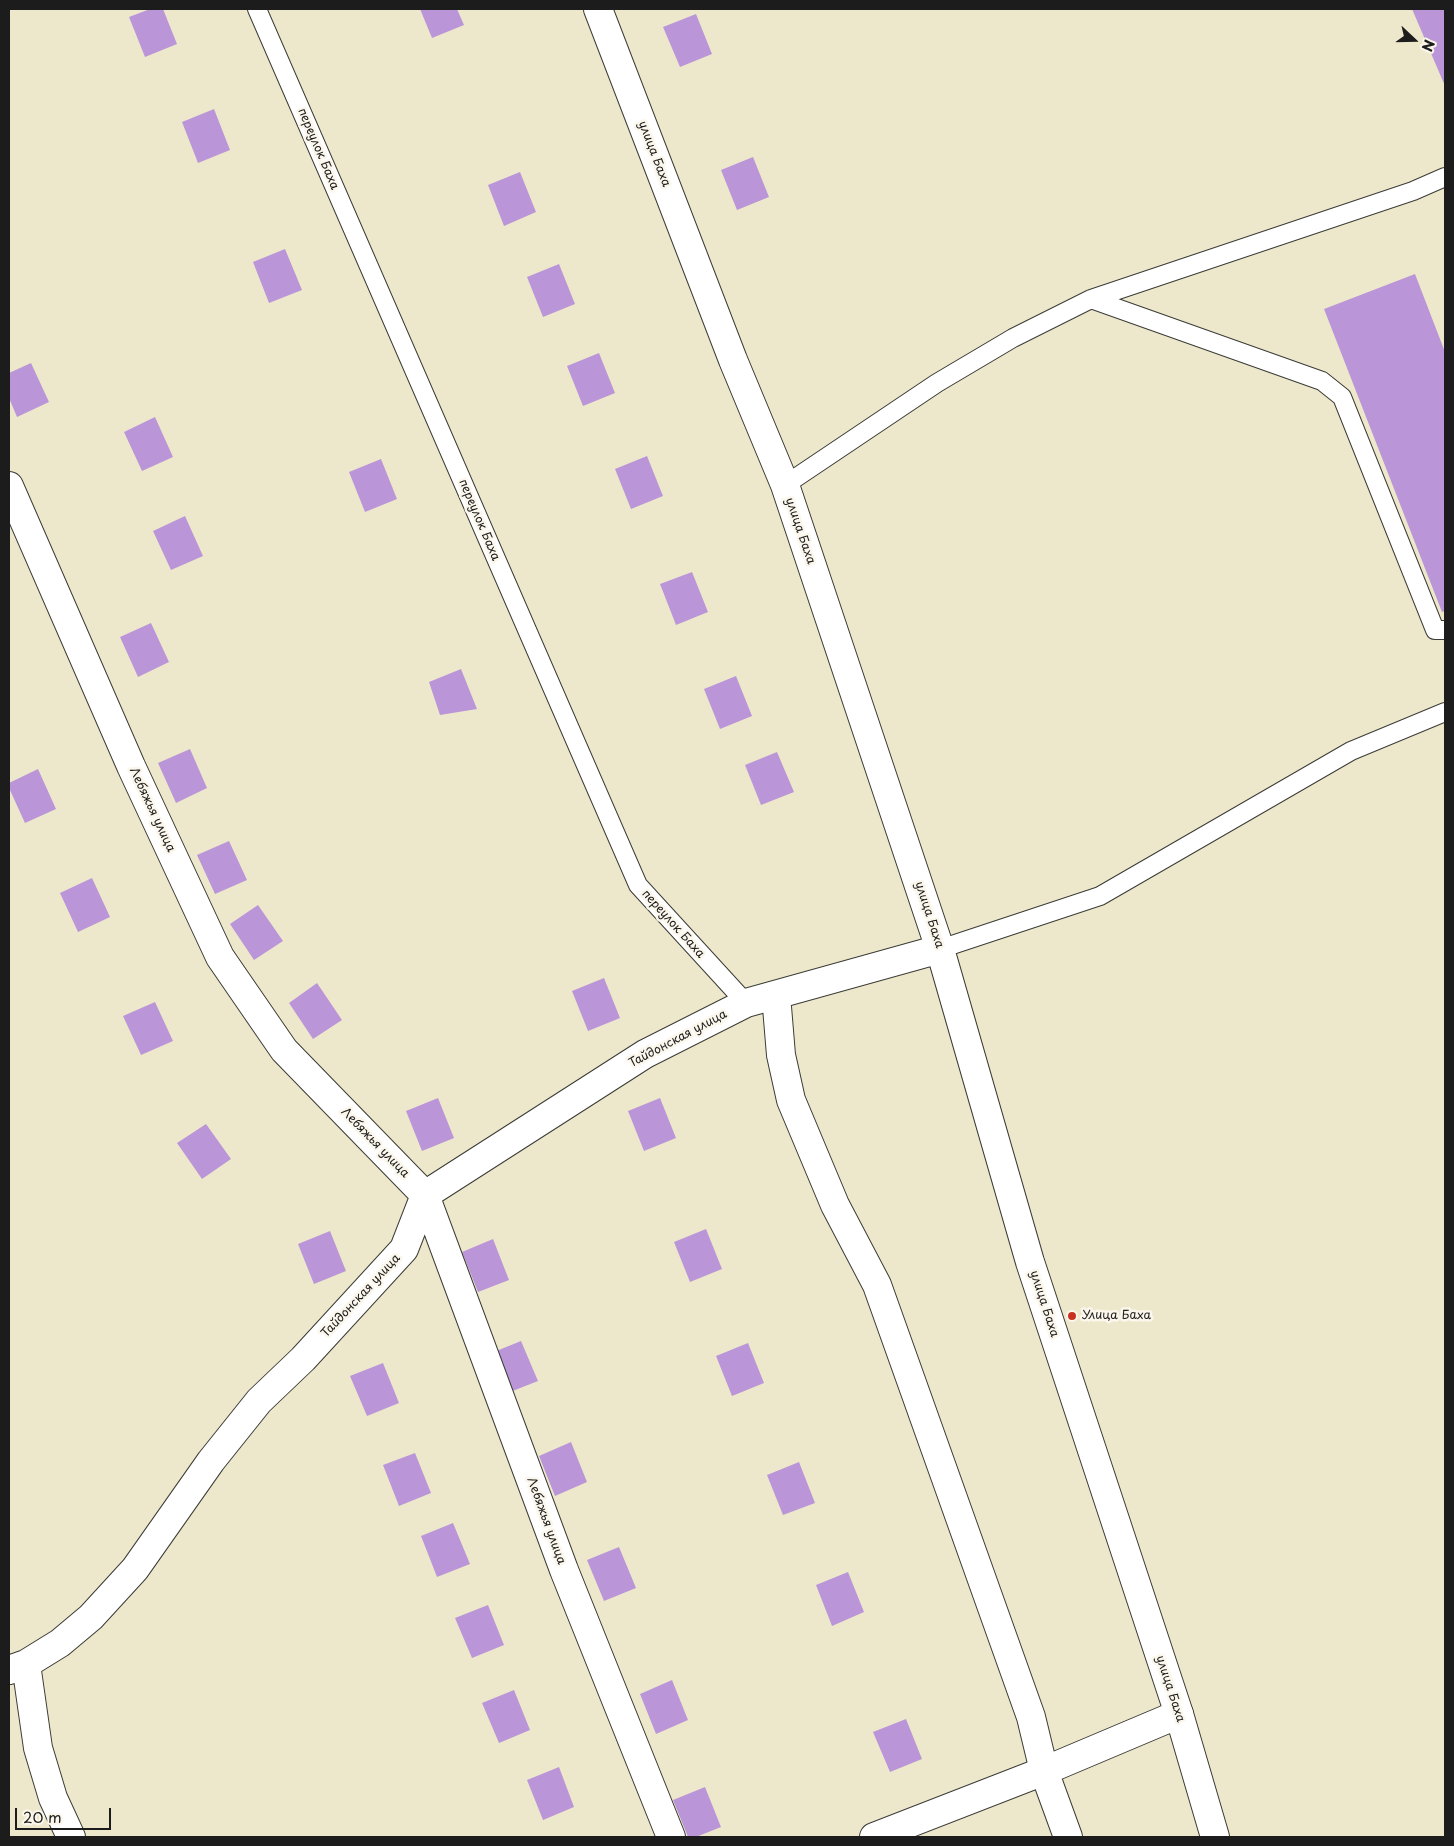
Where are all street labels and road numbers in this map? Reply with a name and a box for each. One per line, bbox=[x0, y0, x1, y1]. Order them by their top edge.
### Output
street label: переулок Баха bbox=[294, 106, 342, 192]
street label: улица Баха bbox=[635, 119, 673, 189]
street label: переулок Баха bbox=[455, 477, 503, 563]
street label: улица Баха bbox=[782, 496, 818, 566]
street label: Лебяжья улица bbox=[126, 765, 178, 855]
street label: улица Баха bbox=[911, 880, 947, 950]
street label: переулок Баха bbox=[639, 887, 707, 961]
street label: Тайдонская улица bbox=[627, 1007, 729, 1071]
street label: Лебяжья улица bbox=[338, 1105, 412, 1181]
street label: Тайдонская улица bbox=[319, 1251, 403, 1341]
street label: улица Баха bbox=[1026, 1269, 1062, 1339]
street label: Лебяжья улица bbox=[524, 1475, 568, 1567]
street label: улица Баха bbox=[1152, 1654, 1188, 1724]

